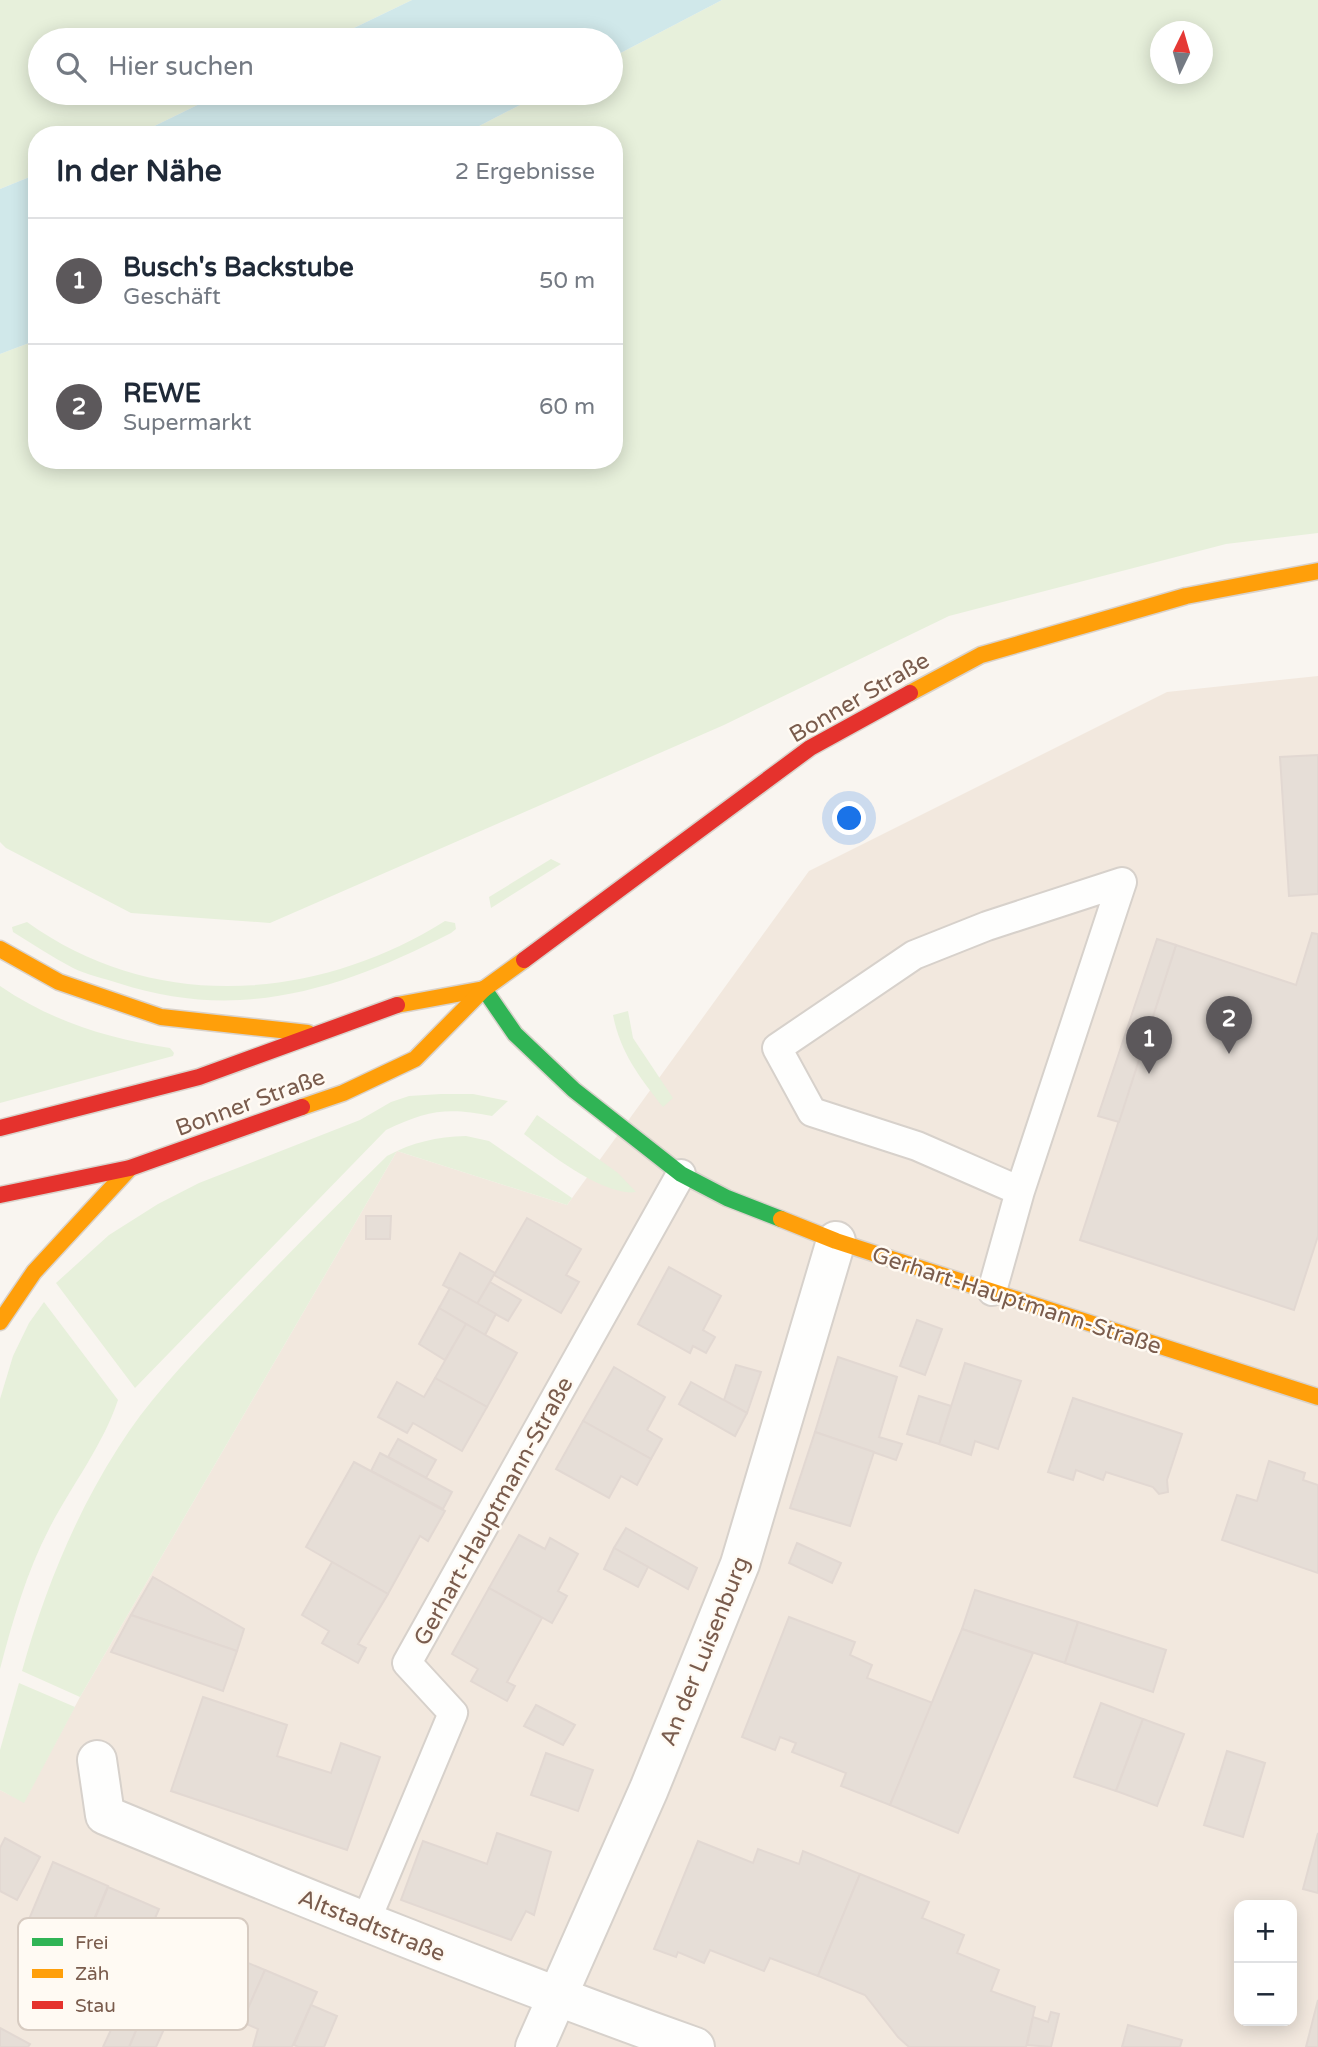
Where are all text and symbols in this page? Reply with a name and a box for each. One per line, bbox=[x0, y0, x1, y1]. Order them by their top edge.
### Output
north arrow bbox=[1150, 21, 1213, 84]
search box bbox=[28, 28, 623, 105]
icon: search bbox=[52, 48, 90, 86]
text: Hier suchen bbox=[108, 51, 254, 82]
text: In der Nähe bbox=[56, 153, 222, 190]
text: 2 Ergebnisse bbox=[455, 158, 595, 186]
text: Busch's Backstube bbox=[123, 252, 354, 283]
text: 1 bbox=[72, 267, 86, 295]
text: 50 m bbox=[539, 267, 595, 295]
text: Geschäft bbox=[123, 283, 221, 311]
text: REWE bbox=[123, 378, 201, 409]
text: 2 bbox=[72, 393, 86, 421]
text: 60 m bbox=[539, 393, 595, 421]
text: Supermarkt bbox=[123, 409, 251, 437]
street label: Bonner Straße bbox=[785, 647, 934, 749]
your location bbox=[832, 801, 866, 835]
pin: 2 bbox=[1206, 996, 1252, 1054]
pin: 1 bbox=[1126, 1016, 1172, 1074]
street label: Bonner Straße bbox=[172, 1063, 329, 1143]
street label: Gerhart-Hauptmann-Straße bbox=[868, 1241, 1165, 1361]
street label: Gerhart-Hauptmann-Straße bbox=[408, 1372, 580, 1651]
street label: An der Luisenburg bbox=[654, 1553, 756, 1750]
street label: Altstadtstraße bbox=[294, 1884, 449, 1968]
map controls bbox=[1234, 1900, 1297, 2026]
button: + bbox=[1234, 1900, 1297, 1963]
legend bbox=[18, 1918, 248, 2030]
text: Frei bbox=[75, 1932, 109, 1954]
text: Zäh bbox=[75, 1963, 109, 1985]
button: − bbox=[1234, 1963, 1297, 2026]
text: Stau bbox=[75, 1995, 116, 2017]

